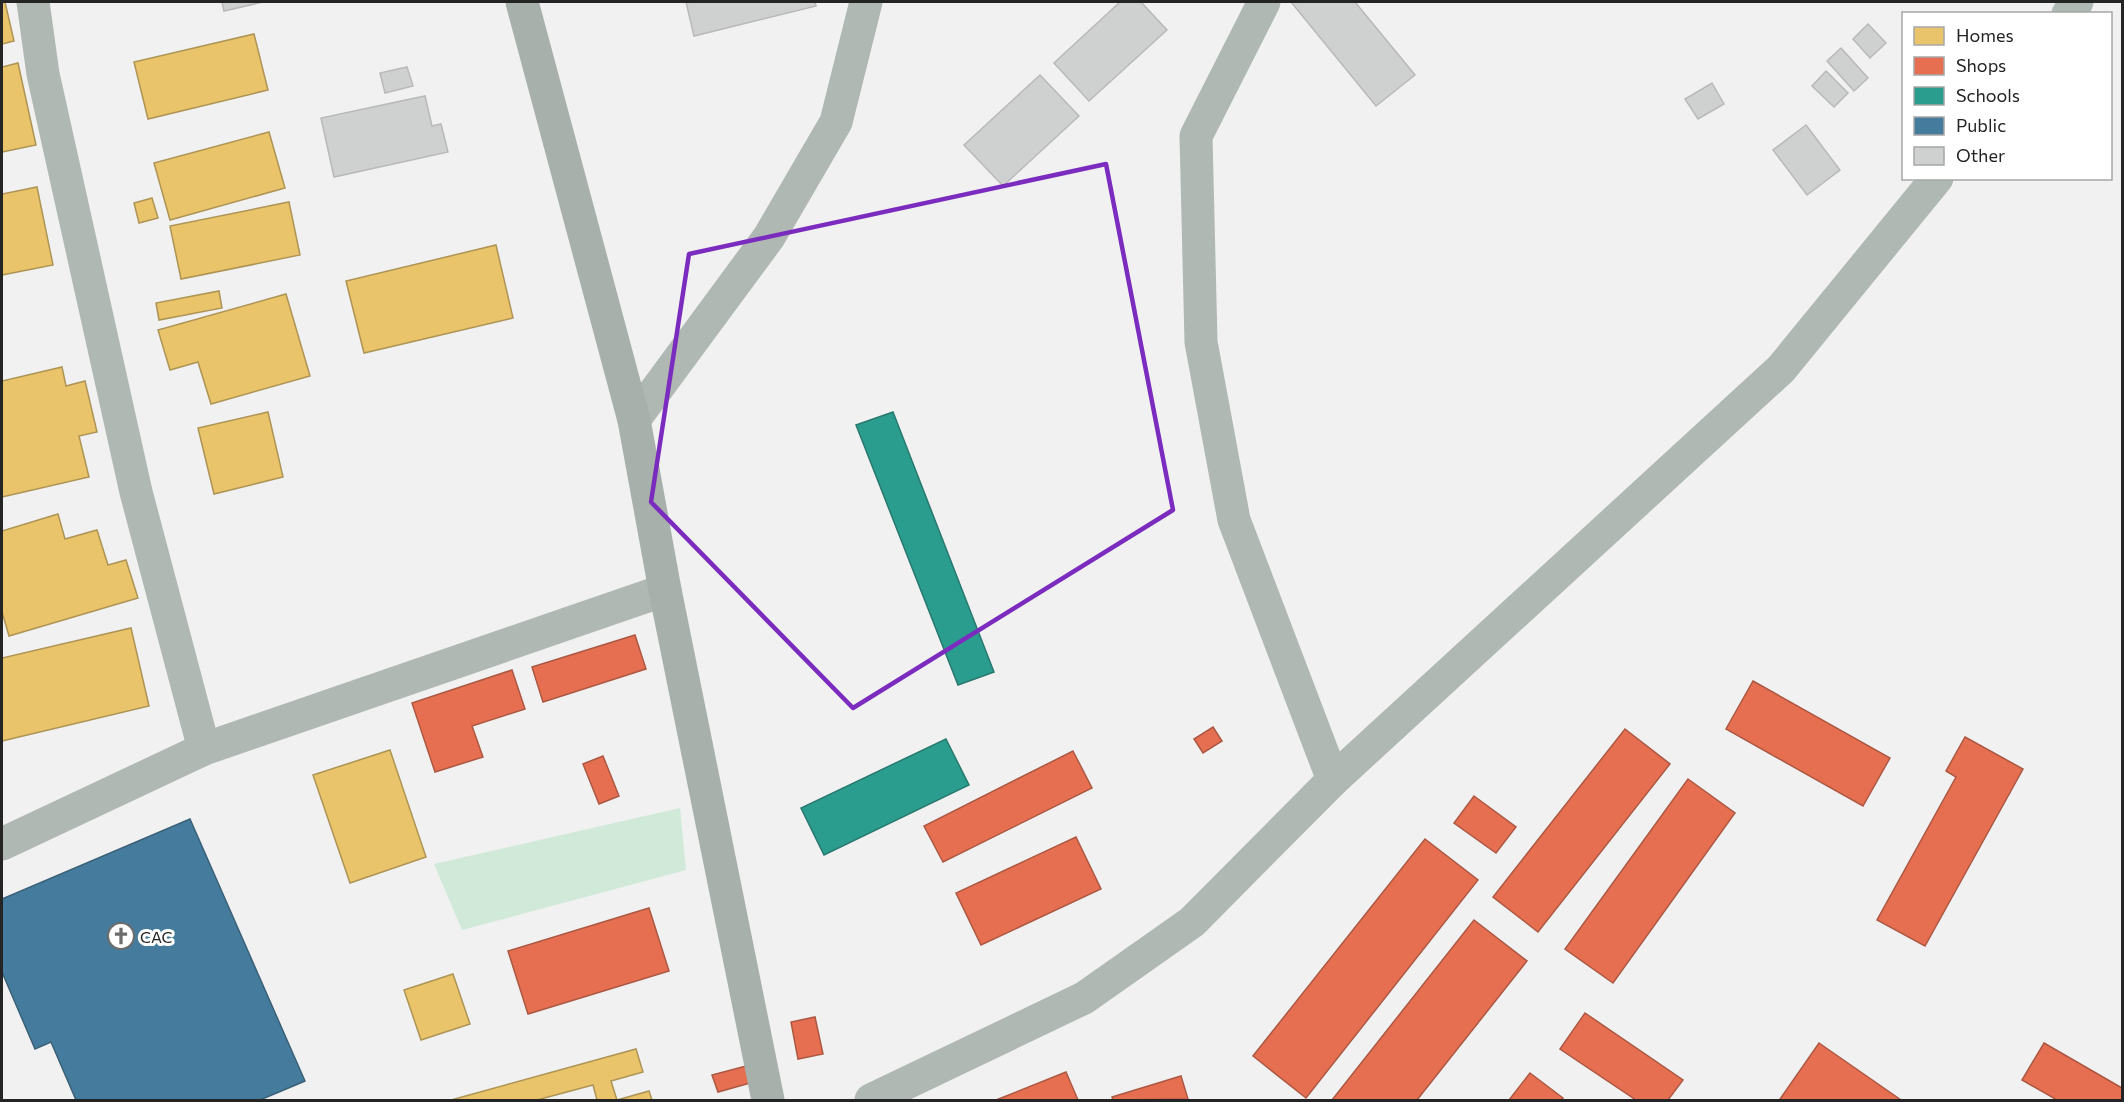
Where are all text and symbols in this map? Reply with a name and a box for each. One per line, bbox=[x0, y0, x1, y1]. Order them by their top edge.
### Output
legend bbox=[1902, 12, 2112, 180]
text: Homes bbox=[1956, 24, 2014, 46]
text: Shops bbox=[1956, 54, 2006, 76]
text: Schools bbox=[1956, 84, 2020, 106]
text: Public bbox=[1956, 114, 2006, 136]
text: Other bbox=[1956, 144, 2005, 166]
church icon: CAC bbox=[106, 921, 136, 951]
place label: CAC bbox=[140, 927, 173, 946]

